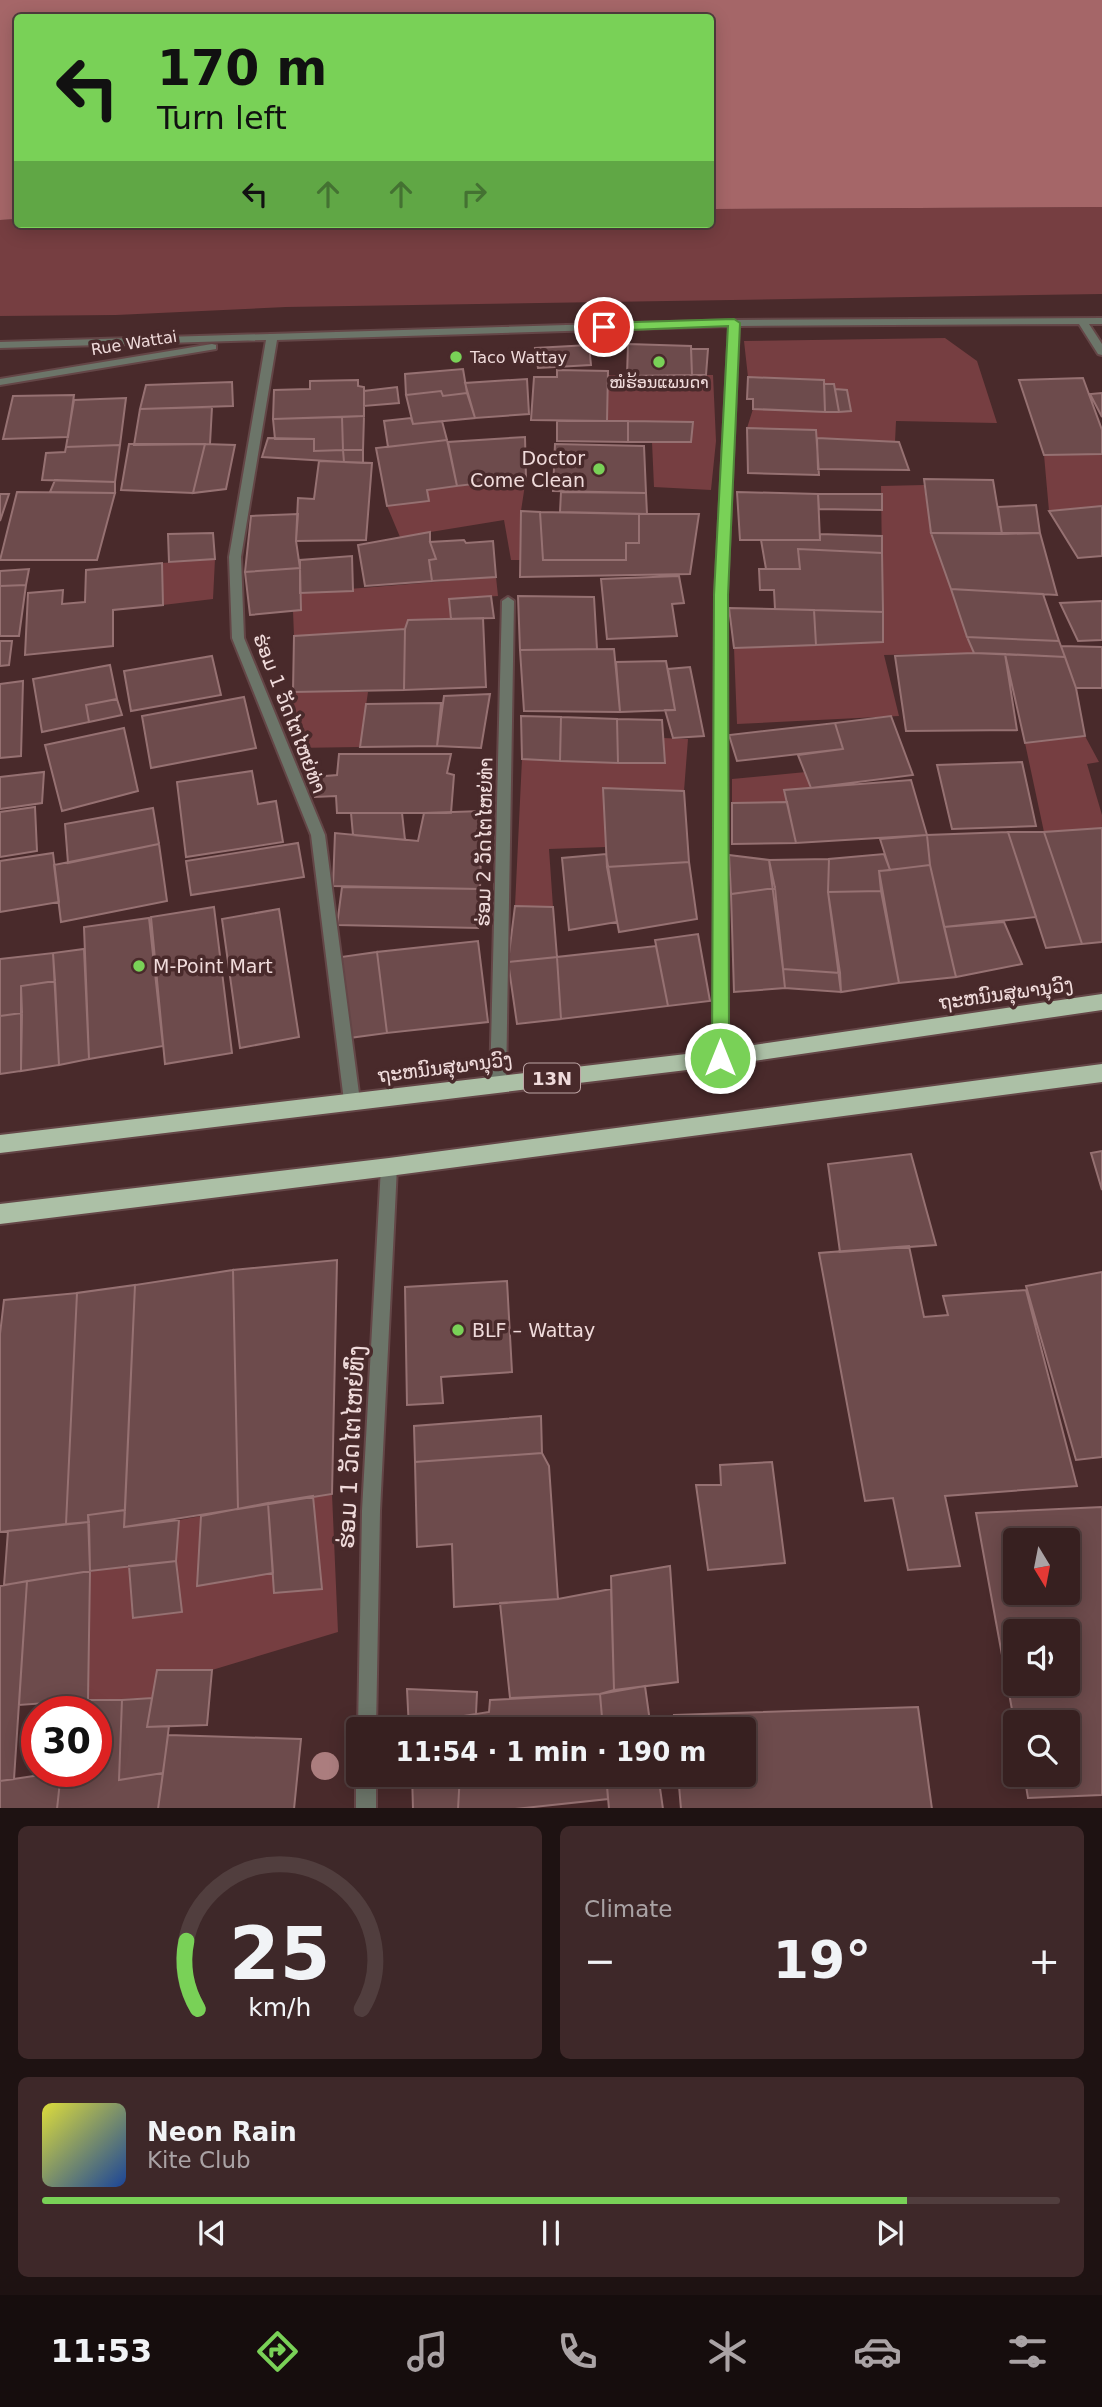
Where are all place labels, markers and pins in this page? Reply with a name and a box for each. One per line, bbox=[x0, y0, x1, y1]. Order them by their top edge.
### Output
pin bbox=[574, 297, 634, 357]
place label: Taco Wattay bbox=[469, 348, 567, 367]
marker: Taco Wattay bbox=[448, 349, 464, 365]
marker: ໜໍຮ້ອນແພນດາ bbox=[651, 354, 667, 370]
place label: ໜໍຮ້ອນແພນດາ bbox=[609, 372, 709, 392]
place label: Doctor Come Clean bbox=[470, 447, 585, 491]
marker: Doctor Come Clean bbox=[591, 461, 607, 477]
place label: M-Point Mart bbox=[153, 955, 273, 977]
marker: M-Point Mart bbox=[131, 958, 147, 974]
place label: BLF – Wattay bbox=[472, 1319, 595, 1341]
marker: BLF – Wattay bbox=[450, 1322, 466, 1338]

